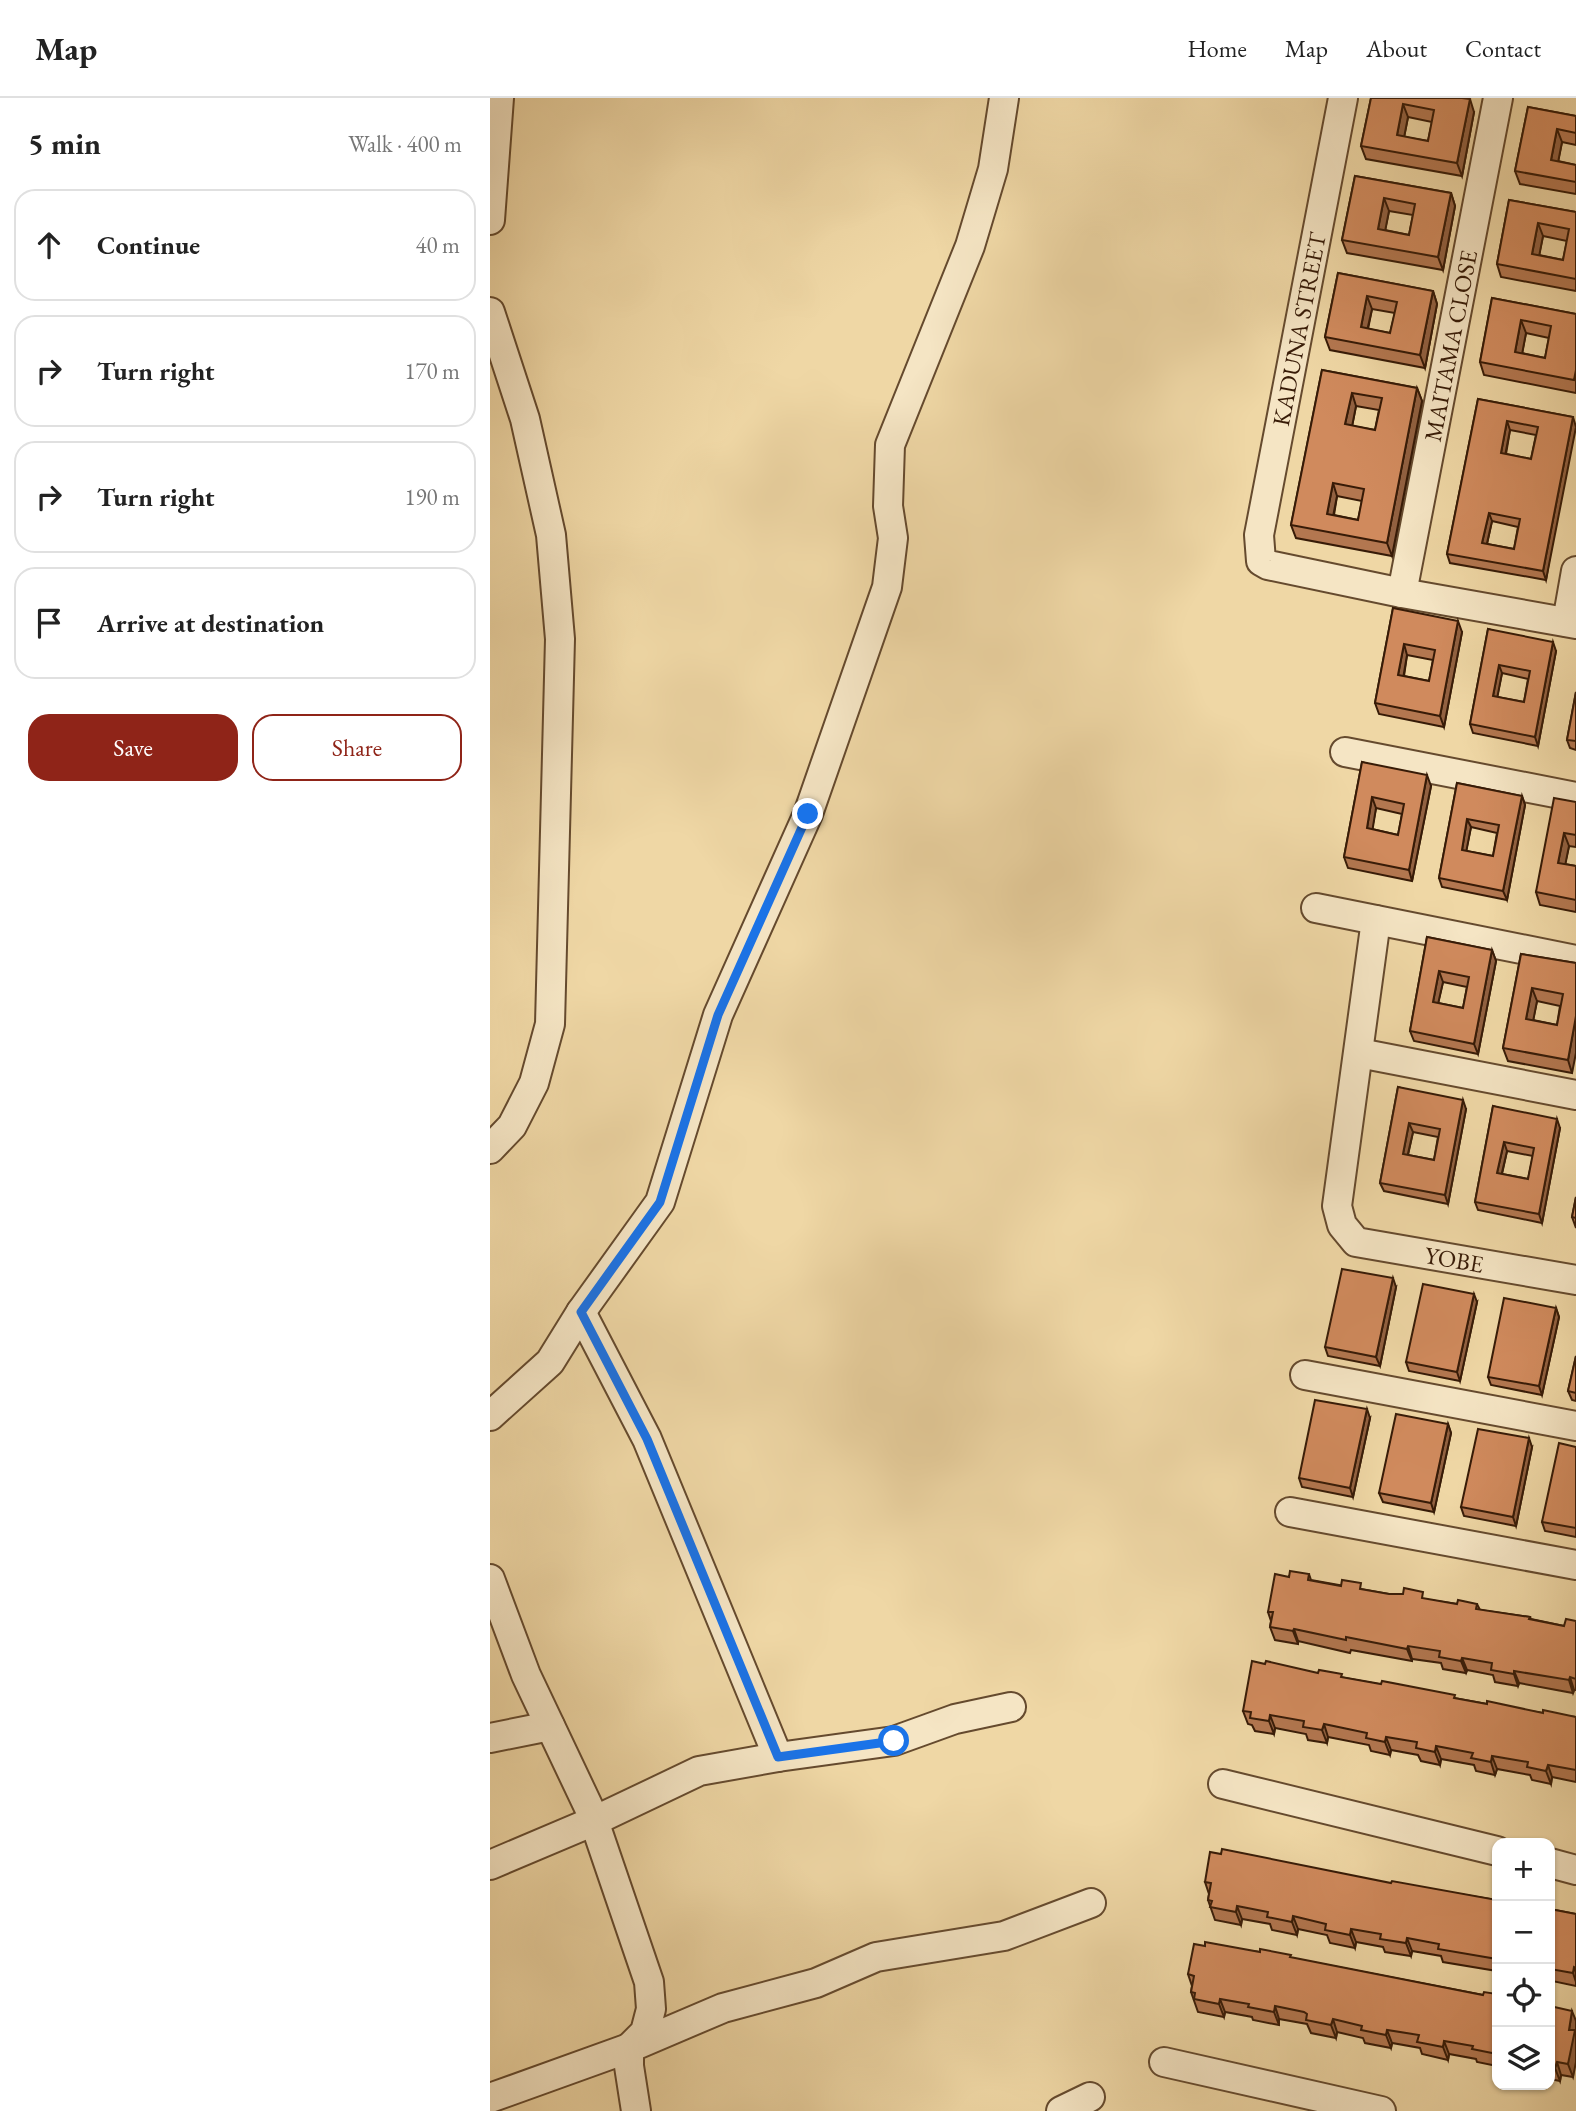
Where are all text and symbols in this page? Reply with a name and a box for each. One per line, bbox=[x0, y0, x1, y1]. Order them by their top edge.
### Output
text: Map bbox=[35, 27, 97, 70]
text: Home bbox=[1187, 33, 1247, 64]
text: Map bbox=[1285, 33, 1328, 64]
text: About bbox=[1366, 33, 1427, 64]
text: Contact bbox=[1465, 33, 1541, 64]
text: 5 min bbox=[28, 124, 101, 163]
text: Walk · 400 m bbox=[348, 129, 462, 159]
icon: ahead bbox=[30, 226, 68, 264]
text: Continue bbox=[97, 228, 200, 262]
street label: KADUNA STREET bbox=[1265, 229, 1333, 428]
text: 40 m bbox=[415, 230, 460, 260]
street label: MAITAMA CLOSE bbox=[1416, 247, 1484, 444]
icon: right bbox=[30, 352, 68, 390]
text: Turn right bbox=[97, 354, 215, 388]
text: 170 m bbox=[404, 356, 460, 386]
icon: right bbox=[30, 478, 68, 516]
text: Turn right bbox=[97, 480, 215, 514]
text: 190 m bbox=[404, 482, 460, 512]
icon: arrive bbox=[30, 604, 68, 642]
text: Arrive at destination bbox=[97, 606, 324, 640]
button: Save bbox=[28, 714, 238, 781]
button: Share bbox=[252, 714, 462, 781]
route end bbox=[792, 798, 823, 829]
street label: YOBE bbox=[1422, 1239, 1486, 1279]
route start bbox=[878, 1725, 909, 1756]
map controls bbox=[1492, 1838, 1555, 2090]
button: + bbox=[1492, 1838, 1555, 1901]
button: − bbox=[1492, 1901, 1555, 1964]
button: locate bbox=[1492, 1964, 1555, 2027]
button: layers bbox=[1492, 2027, 1555, 2090]

